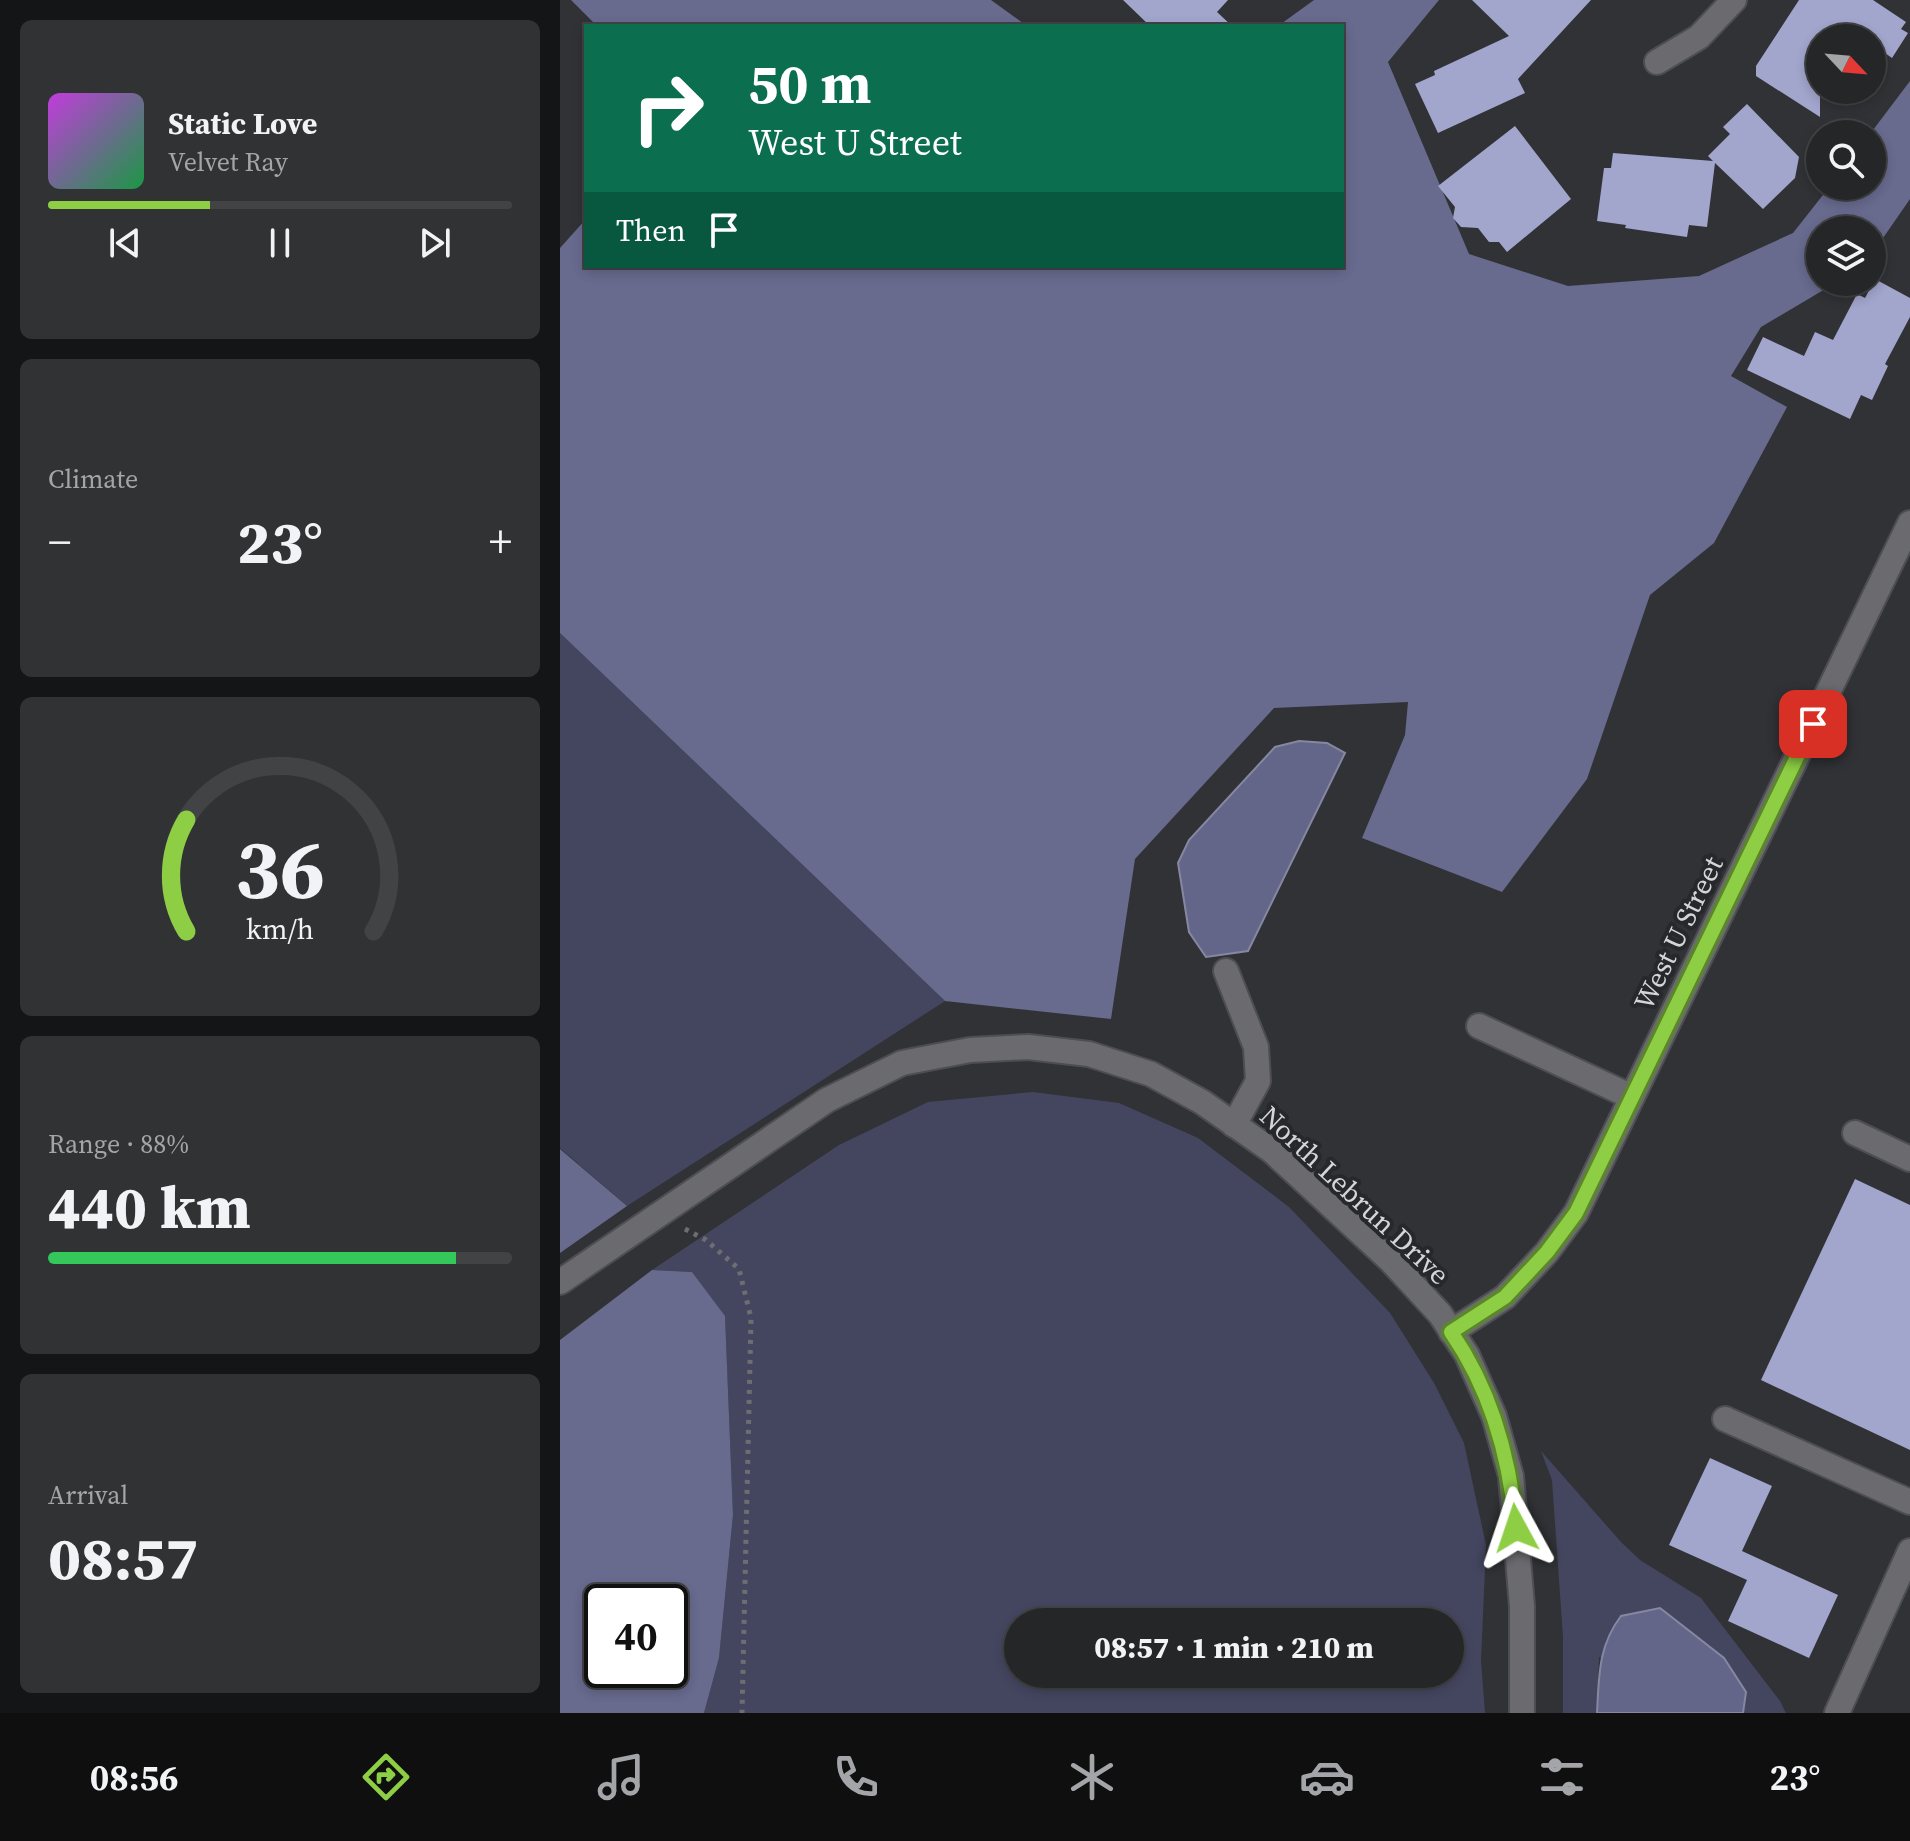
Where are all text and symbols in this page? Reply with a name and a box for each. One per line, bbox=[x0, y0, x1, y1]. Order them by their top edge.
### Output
north arrow bbox=[1806, 24, 1886, 104]
map controls bbox=[1806, 24, 1886, 296]
text: 50 m bbox=[748, 45, 871, 122]
icon: right bbox=[616, 56, 720, 160]
text: Static Love bbox=[168, 103, 317, 144]
text: West U Street bbox=[748, 118, 962, 167]
button: search bbox=[1806, 120, 1886, 200]
text: Velvet Ray bbox=[168, 144, 288, 180]
icon: arrive bbox=[702, 208, 746, 252]
text: Then bbox=[616, 210, 686, 251]
button: layers bbox=[1806, 216, 1886, 296]
icon: previous bbox=[103, 221, 147, 265]
icon: pause bbox=[258, 221, 302, 265]
icon: next bbox=[413, 221, 457, 265]
text: Climate bbox=[48, 461, 138, 497]
text: 23° bbox=[237, 501, 323, 583]
text: − bbox=[48, 511, 71, 572]
text: + bbox=[489, 511, 512, 572]
pin bbox=[1779, 690, 1847, 758]
icon: arrive bbox=[1791, 702, 1835, 746]
text: 36 bbox=[235, 812, 325, 926]
street label: West U Street bbox=[1624, 849, 1732, 1016]
text: km/h bbox=[246, 910, 314, 950]
street label: North Lebrun Drive bbox=[1252, 1097, 1458, 1293]
text: Range · 88% bbox=[48, 1126, 189, 1162]
text: 440 km bbox=[48, 1166, 251, 1248]
text: Arrival bbox=[48, 1477, 128, 1513]
position arrow bbox=[1474, 1486, 1558, 1570]
text: 08:57 bbox=[48, 1517, 198, 1599]
speed limit sign: 40 bbox=[584, 1584, 688, 1688]
text: 08:57 · 1 min · 210 m bbox=[1094, 1627, 1374, 1668]
icon: directions bbox=[358, 1749, 414, 1805]
icon: music bbox=[593, 1749, 649, 1805]
icon: phone bbox=[828, 1749, 884, 1805]
icon: climate bbox=[1064, 1749, 1120, 1805]
icon: car bbox=[1299, 1749, 1355, 1805]
icon: filters bbox=[1534, 1749, 1590, 1805]
text: 08:56 bbox=[90, 1753, 179, 1802]
text: 23° bbox=[1769, 1753, 1820, 1802]

